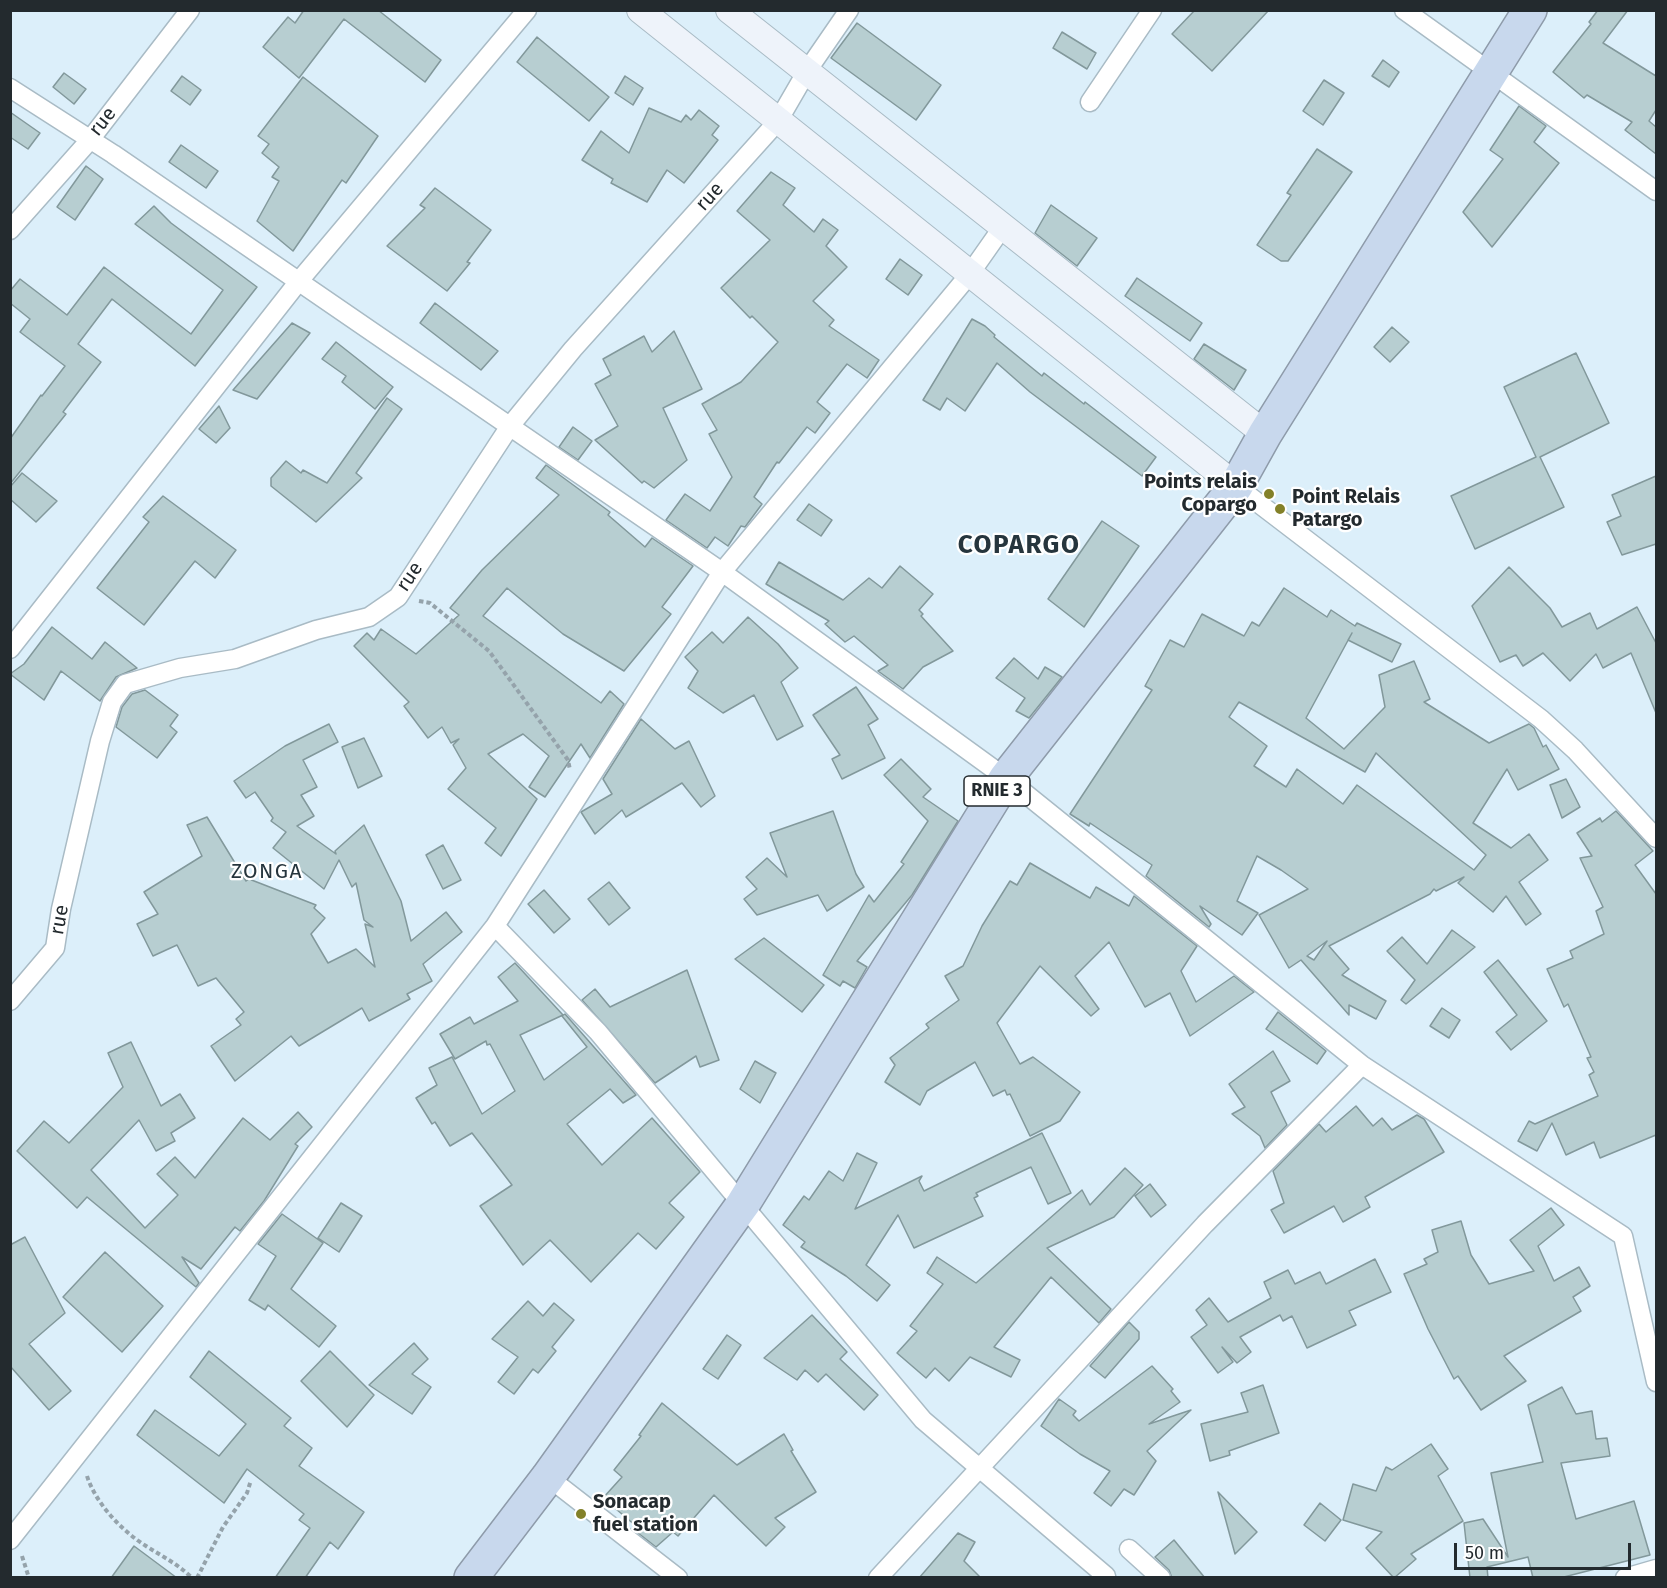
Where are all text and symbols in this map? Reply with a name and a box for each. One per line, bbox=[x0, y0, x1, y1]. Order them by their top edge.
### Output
street label: rue bbox=[84, 103, 122, 141]
street label: rue bbox=[691, 178, 729, 216]
place label: Points relais Copargo bbox=[1144, 470, 1257, 517]
place label: Point Relais Patargo bbox=[1292, 485, 1400, 532]
marker: Points relais Copargo bbox=[1262, 487, 1276, 501]
marker: Point Relais Patargo bbox=[1273, 502, 1287, 516]
district label: COPARGO bbox=[958, 530, 1080, 562]
street label: rue bbox=[392, 558, 428, 596]
road number: RNIE 3 bbox=[964, 776, 1030, 806]
district label: ZONGA bbox=[231, 859, 303, 885]
street label: rue bbox=[46, 903, 74, 937]
place label: Sonacap fuel station bbox=[593, 1490, 698, 1537]
marker: Sonacap fuel station bbox=[574, 1507, 588, 1521]
scale bar bbox=[1457, 1531, 1634, 1569]
text: 50 m bbox=[1465, 1542, 1504, 1564]

